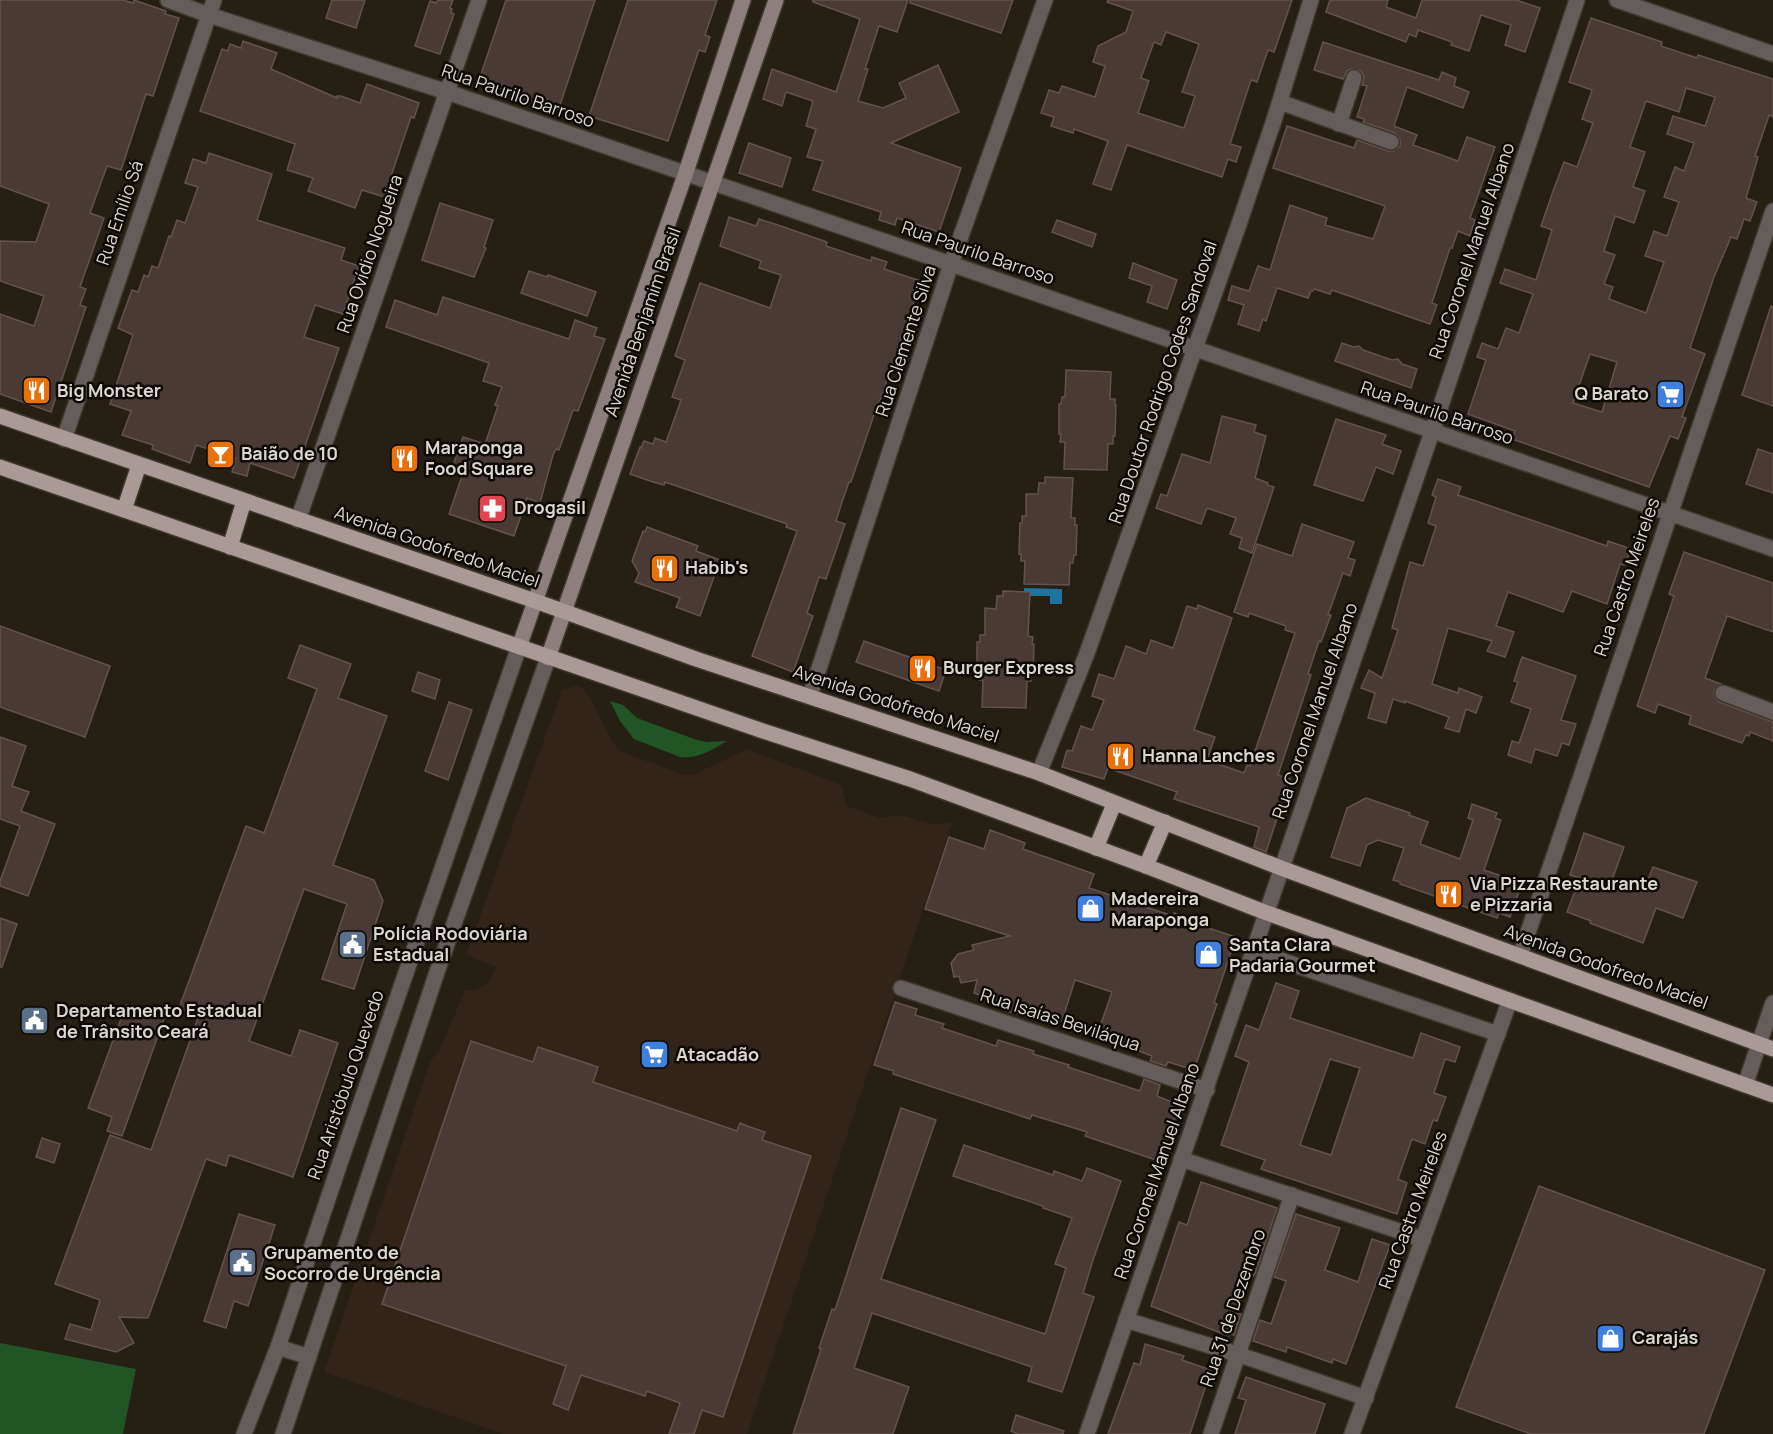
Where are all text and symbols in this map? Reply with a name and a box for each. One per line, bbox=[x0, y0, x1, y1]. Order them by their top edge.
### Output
street label: Rua Paurilo Barroso bbox=[439, 58, 598, 133]
street label: Rua Coronel Manuel Albano bbox=[1423, 139, 1519, 362]
street label: Rua Emílio Sá bbox=[90, 157, 148, 268]
street label: Rua Ovídio Nogueira bbox=[331, 171, 407, 336]
street label: Rua Paurilo Barroso bbox=[899, 215, 1058, 290]
street label: Avenida Benjamim Brasil bbox=[598, 224, 686, 420]
street label: Rua Doutor Rodrigo Codes Sandoval bbox=[1102, 237, 1222, 527]
street label: Rua Clemente Silva bbox=[869, 262, 941, 420]
restaurant icon: Big Monster bbox=[20, 375, 52, 407]
street label: Rua Paurilo Barroso bbox=[1358, 375, 1517, 450]
place label: Big Monster bbox=[57, 378, 161, 402]
supermarket icon: Q Barato bbox=[1654, 378, 1686, 410]
place label: Q Barato bbox=[1574, 381, 1649, 405]
place label: Maraponga Food Square bbox=[425, 435, 534, 480]
bar icon: Baião de 10 bbox=[204, 438, 236, 470]
place label: Baião de 10 bbox=[241, 441, 338, 465]
restaurant icon: Maraponga Food Square bbox=[388, 442, 420, 474]
pharmacy icon: Drogasil bbox=[477, 492, 509, 524]
street label: Rua Castro Meireles bbox=[1588, 494, 1665, 659]
place label: Drogasil bbox=[514, 495, 586, 519]
street label: Avenida Godofredo Maciel bbox=[332, 500, 543, 592]
restaurant icon: Habib's bbox=[648, 552, 680, 584]
place label: Habib's bbox=[685, 555, 748, 579]
street label: Rua Coronel Manuel Albano bbox=[1266, 599, 1362, 822]
restaurant icon: Burger Express bbox=[906, 652, 938, 684]
place label: Burger Express bbox=[943, 655, 1074, 679]
street label: Avenida Godofredo Maciel bbox=[790, 658, 1002, 748]
restaurant icon: Hanna Lanches bbox=[1105, 740, 1137, 772]
place label: Hanna Lanches bbox=[1142, 743, 1275, 767]
place label: Via Pizza Restaurante e Pizzaria bbox=[1470, 871, 1658, 916]
restaurant icon: Via Pizza Restaurante e Pizzaria bbox=[1433, 878, 1465, 910]
place label: Madereira Maraponga bbox=[1111, 886, 1209, 931]
shop icon: Madereira Maraponga bbox=[1074, 893, 1106, 925]
street label: Avenida Godofredo Maciel bbox=[1501, 918, 1712, 1014]
place label: Polícia Rodoviária Estadual bbox=[373, 921, 528, 966]
public building icon: Polícia Rodoviária Estadual bbox=[336, 928, 368, 960]
place label: Santa Clara Padaria Gourmet bbox=[1229, 932, 1376, 977]
shop icon: Santa Clara Padaria Gourmet bbox=[1192, 939, 1224, 971]
street label: Rua Isaías Beviláqua bbox=[977, 982, 1143, 1056]
street label: Rua Aristóbulo Quevedo bbox=[301, 987, 389, 1183]
place label: Departamento Estadual de Trânsito Ceará bbox=[56, 998, 262, 1043]
public building icon: Departamento Estadual de Trânsito Ceará bbox=[19, 1005, 51, 1037]
supermarket icon: Atacadão bbox=[639, 1039, 671, 1071]
place label: Atacadão bbox=[676, 1042, 759, 1066]
street label: Rua Coronel Manuel Albano bbox=[1108, 1059, 1204, 1282]
street label: Rua Castro Meireles bbox=[1372, 1127, 1452, 1292]
street label: Rua 31 de Dezembro bbox=[1194, 1225, 1270, 1390]
place label: Grupamento de Socorro de Urgência bbox=[264, 1240, 441, 1285]
public building icon: Grupamento de Socorro de Urgência bbox=[227, 1247, 259, 1279]
shop icon: Carajás bbox=[1595, 1322, 1627, 1354]
place label: Carajás bbox=[1632, 1325, 1699, 1349]

